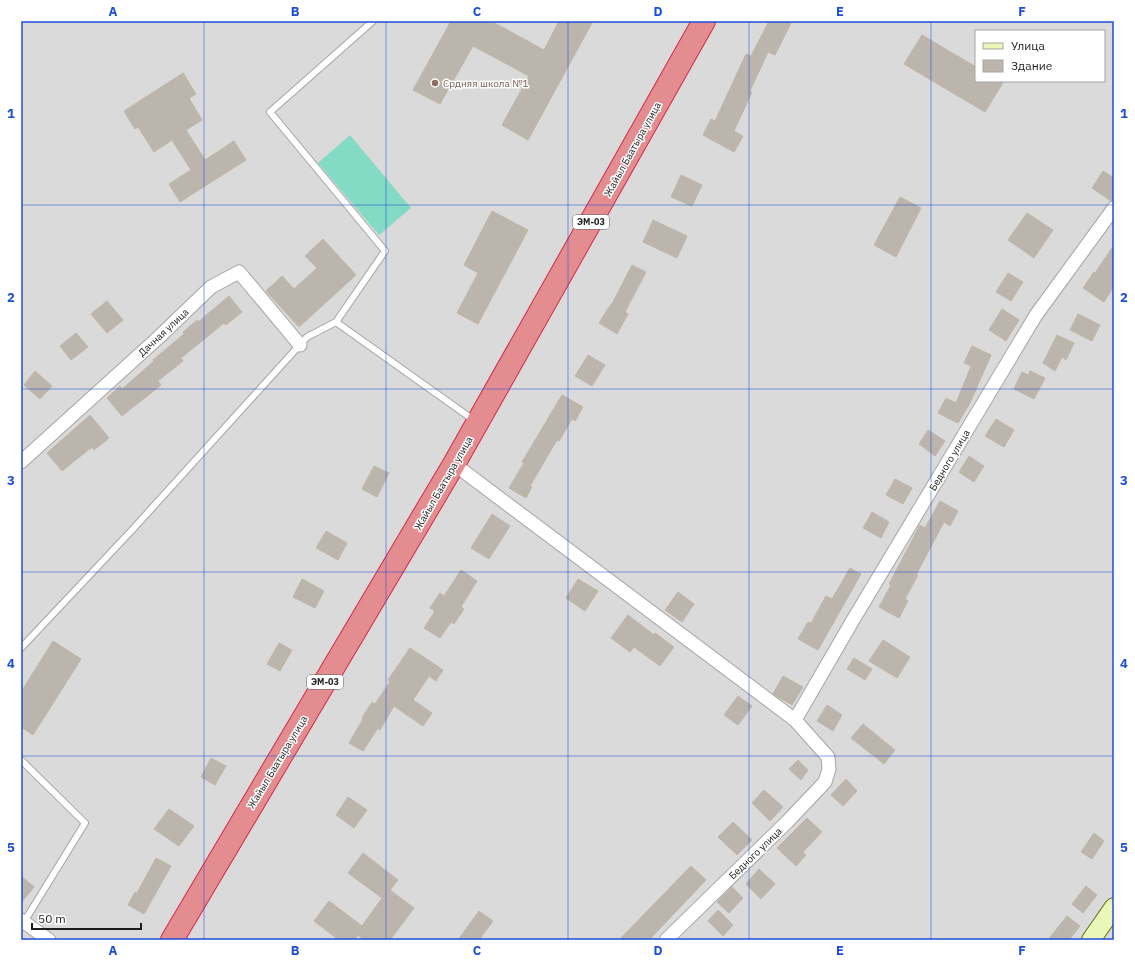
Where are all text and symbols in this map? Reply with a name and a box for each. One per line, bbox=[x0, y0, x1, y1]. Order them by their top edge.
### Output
text: A bbox=[109, 3, 118, 20]
text: B bbox=[291, 3, 300, 20]
text: C bbox=[473, 3, 482, 20]
text: D bbox=[653, 3, 663, 20]
text: E bbox=[836, 3, 844, 20]
text: F bbox=[1018, 3, 1026, 20]
legend bbox=[975, 30, 1105, 82]
text: Улица bbox=[1011, 38, 1045, 53]
text: Здание bbox=[1011, 58, 1053, 73]
place label: Срдняя школа №1 bbox=[443, 77, 528, 90]
marker: Срдняя школа №1 bbox=[430, 78, 440, 88]
street label: Жайыл Баатыра улица bbox=[601, 99, 664, 199]
text: 1 bbox=[7, 105, 15, 122]
text: 1 bbox=[1120, 105, 1128, 122]
road number: ЭМ-03 bbox=[573, 215, 609, 229]
text: 2 bbox=[7, 289, 15, 306]
text: 2 bbox=[1120, 289, 1128, 306]
street label: Дачная улица bbox=[135, 305, 192, 359]
street label: Бедного улица bbox=[926, 427, 973, 493]
street label: Жайыл Баатыра улица bbox=[411, 433, 476, 532]
text: 3 bbox=[7, 472, 15, 489]
text: 3 bbox=[1120, 472, 1128, 489]
text: 4 bbox=[7, 655, 15, 672]
text: 4 bbox=[1120, 655, 1128, 672]
road number: ЭМ-03 bbox=[307, 675, 343, 689]
street label: Жайыл Баатыра улица bbox=[245, 713, 311, 811]
street label: Бедного улица bbox=[726, 824, 785, 882]
text: 5 bbox=[7, 839, 15, 856]
text: 5 bbox=[1120, 839, 1128, 856]
scale bar bbox=[32, 905, 141, 931]
text: 50 m bbox=[38, 911, 66, 926]
text: A bbox=[109, 942, 118, 959]
text: B bbox=[291, 942, 300, 959]
text: C bbox=[473, 942, 482, 959]
text: D bbox=[653, 942, 663, 959]
text: E bbox=[836, 942, 844, 959]
text: F bbox=[1018, 942, 1026, 959]

